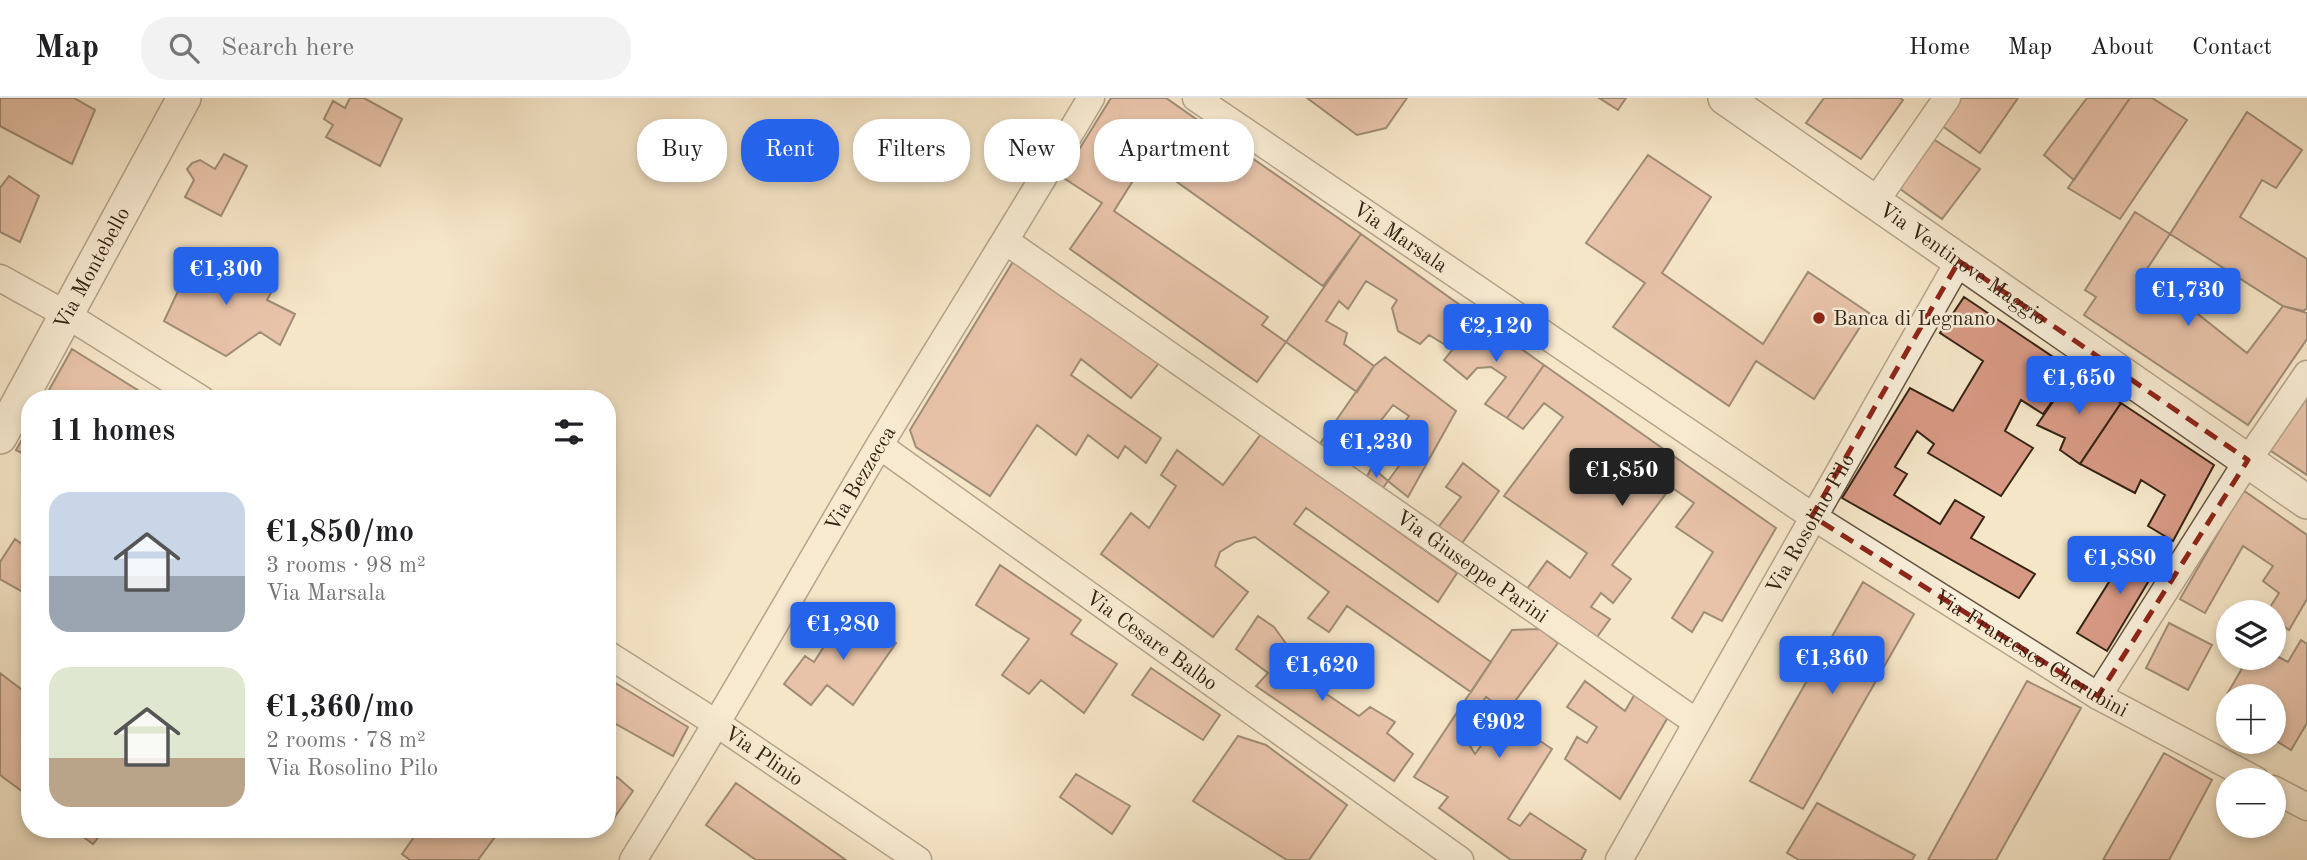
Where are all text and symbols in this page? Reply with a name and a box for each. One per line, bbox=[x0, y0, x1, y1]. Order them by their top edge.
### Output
search box bbox=[141, 17, 631, 80]
icon: search bbox=[165, 29, 203, 67]
text: Map bbox=[35, 32, 99, 65]
text: Search here bbox=[221, 35, 354, 61]
text: Home bbox=[1909, 36, 1970, 60]
text: Map bbox=[2008, 36, 2052, 60]
text: About bbox=[2090, 36, 2154, 60]
text: Contact bbox=[2192, 36, 2272, 60]
chip: Buy bbox=[637, 119, 727, 182]
chip: Rent bbox=[741, 119, 839, 182]
chip: Filters bbox=[853, 119, 970, 182]
chip: New bbox=[984, 119, 1080, 182]
chip: Apartment bbox=[1094, 119, 1254, 182]
street label: Via Marsala bbox=[1348, 199, 1451, 277]
street label: Via Ventinove Maggio bbox=[1875, 199, 2050, 330]
street label: Via Montebello bbox=[51, 204, 135, 334]
pin: €1,300 bbox=[169, 248, 283, 307]
text: €1,300 bbox=[189, 258, 263, 281]
pin: €1,730 bbox=[2131, 268, 2245, 328]
text: €1,730 bbox=[2151, 279, 2225, 302]
pin: €2,120 bbox=[1439, 304, 1553, 364]
place label: Banca di Legnano bbox=[1833, 309, 1996, 330]
marker: Banca di Legnano bbox=[1811, 310, 1827, 326]
text: €2,120 bbox=[1459, 315, 1533, 338]
pin: €1,650 bbox=[2022, 356, 2136, 416]
text: €1,650 bbox=[2042, 367, 2116, 390]
icon: filters bbox=[550, 413, 588, 451]
text: 11 homes bbox=[49, 417, 175, 447]
pin: €1,230 bbox=[1319, 420, 1433, 480]
street label: Via Bezzecca bbox=[822, 423, 900, 535]
text: €1,230 bbox=[1339, 431, 1413, 454]
pin: €1,850 bbox=[1565, 448, 1679, 508]
street label: Via Rosolino Pilo bbox=[1763, 451, 1859, 598]
text: €1,850 bbox=[1585, 459, 1659, 482]
street label: Via Giuseppe Parini bbox=[1391, 507, 1551, 628]
text: €1,850/mo bbox=[266, 518, 414, 548]
icon: home bbox=[105, 520, 189, 604]
pin: €1,880 bbox=[2063, 536, 2177, 596]
text: €1,880 bbox=[2083, 547, 2157, 570]
text: 3 rooms · 98 m² bbox=[266, 554, 426, 577]
text: Via Marsala bbox=[266, 582, 386, 605]
street label: Via Cesare Balbo bbox=[1081, 587, 1221, 695]
street label: Via Francesco Cherubini bbox=[1930, 587, 2131, 722]
map controls bbox=[2216, 600, 2286, 838]
button: layers bbox=[2216, 600, 2286, 670]
pin: €1,280 bbox=[786, 602, 900, 662]
text: €1,280 bbox=[806, 613, 880, 636]
pin: €1,360 bbox=[1775, 636, 1889, 696]
pin: €1,620 bbox=[1265, 644, 1379, 703]
text: €1,360 bbox=[1795, 647, 1869, 670]
text: €1,620 bbox=[1285, 654, 1359, 677]
button: + bbox=[2216, 684, 2286, 754]
text: €1,360/mo bbox=[266, 693, 414, 723]
icon: home bbox=[105, 695, 189, 779]
pin: €902 bbox=[1458, 700, 1540, 760]
text: €902 bbox=[1472, 711, 1526, 734]
street label: Via Plinio bbox=[720, 723, 806, 791]
text: 2 rooms · 78 m² bbox=[266, 729, 426, 752]
text: Via Rosolino Pilo bbox=[266, 757, 438, 780]
button: − bbox=[2216, 768, 2286, 838]

